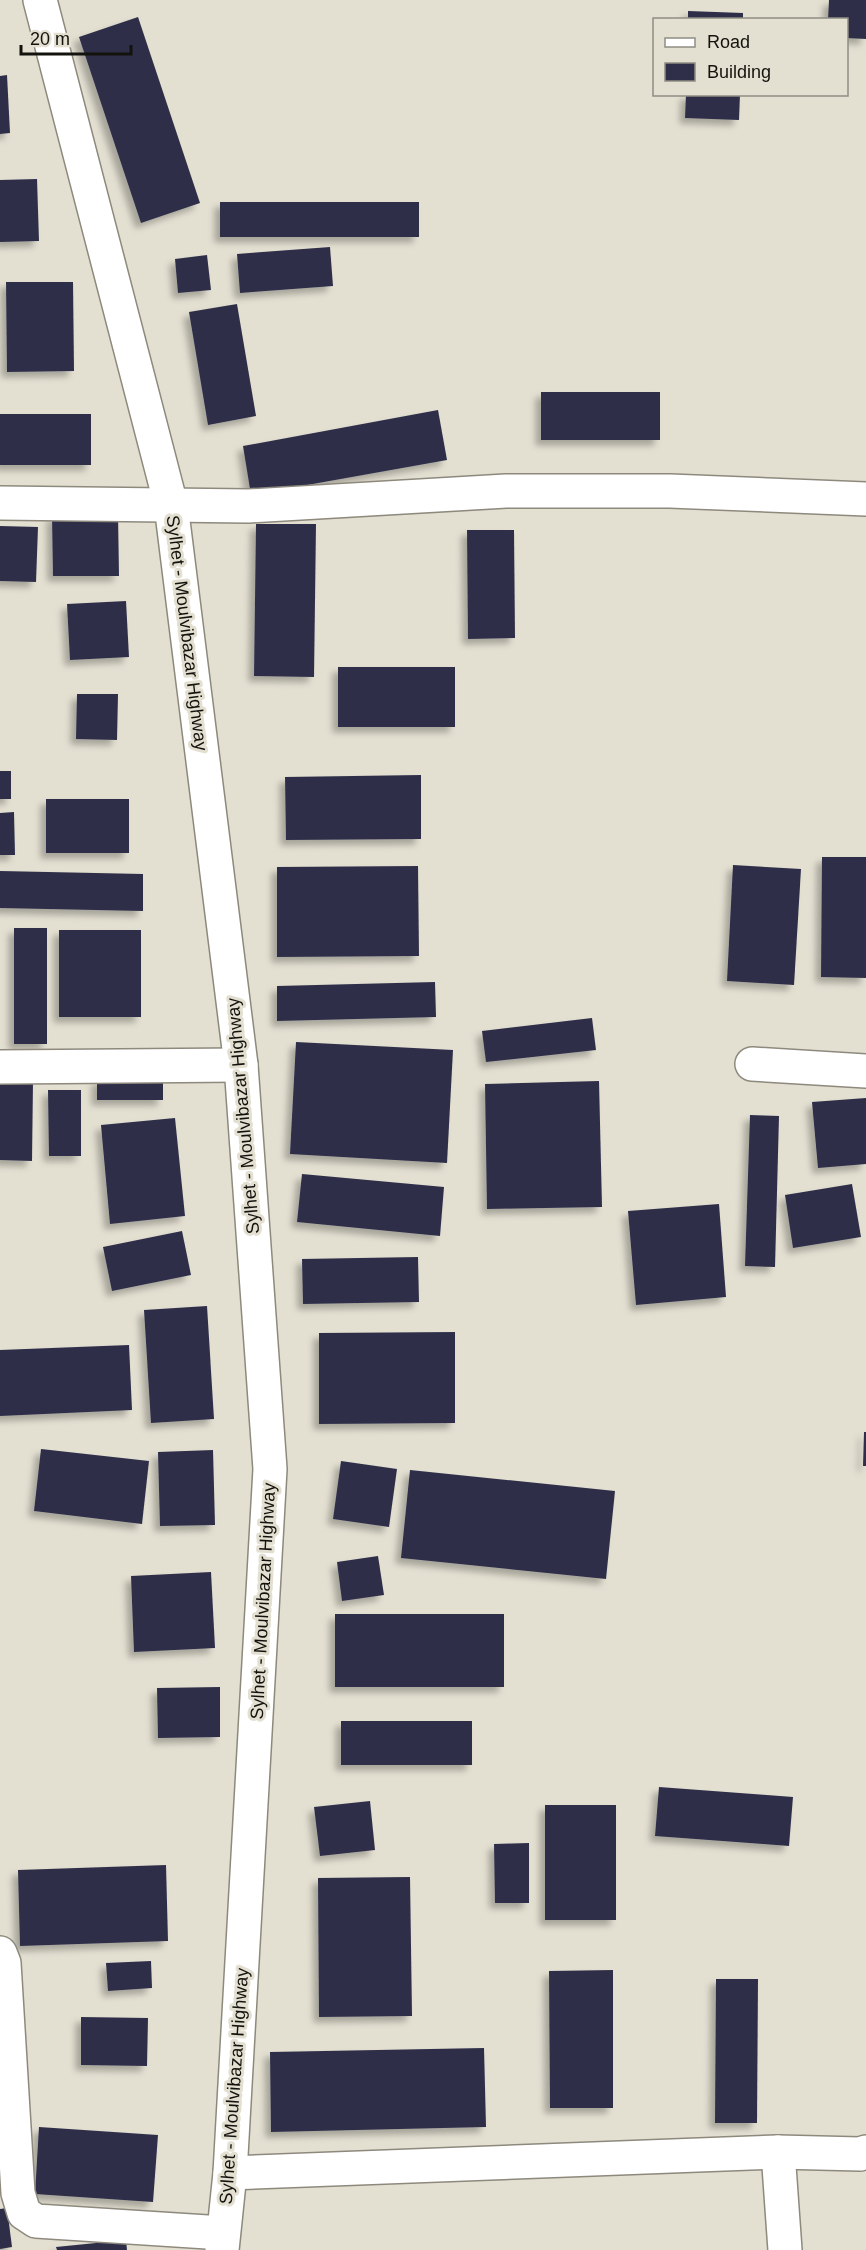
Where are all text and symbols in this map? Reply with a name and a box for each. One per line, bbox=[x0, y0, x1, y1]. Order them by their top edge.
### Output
scale bar bbox=[21, 18, 130, 56]
legend bbox=[653, 18, 848, 96]
text: 20 m bbox=[30, 29, 70, 49]
text: Road bbox=[707, 32, 750, 52]
text: Building bbox=[707, 62, 771, 82]
street label: Sylhet - Moulvibazar Highway bbox=[163, 514, 211, 752]
street label: Sylhet - Moulvibazar Highway bbox=[223, 997, 263, 1235]
street label: Sylhet - Moulvibazar Highway bbox=[247, 1482, 279, 1720]
street label: Sylhet - Moulvibazar Highway bbox=[216, 1967, 252, 2205]

